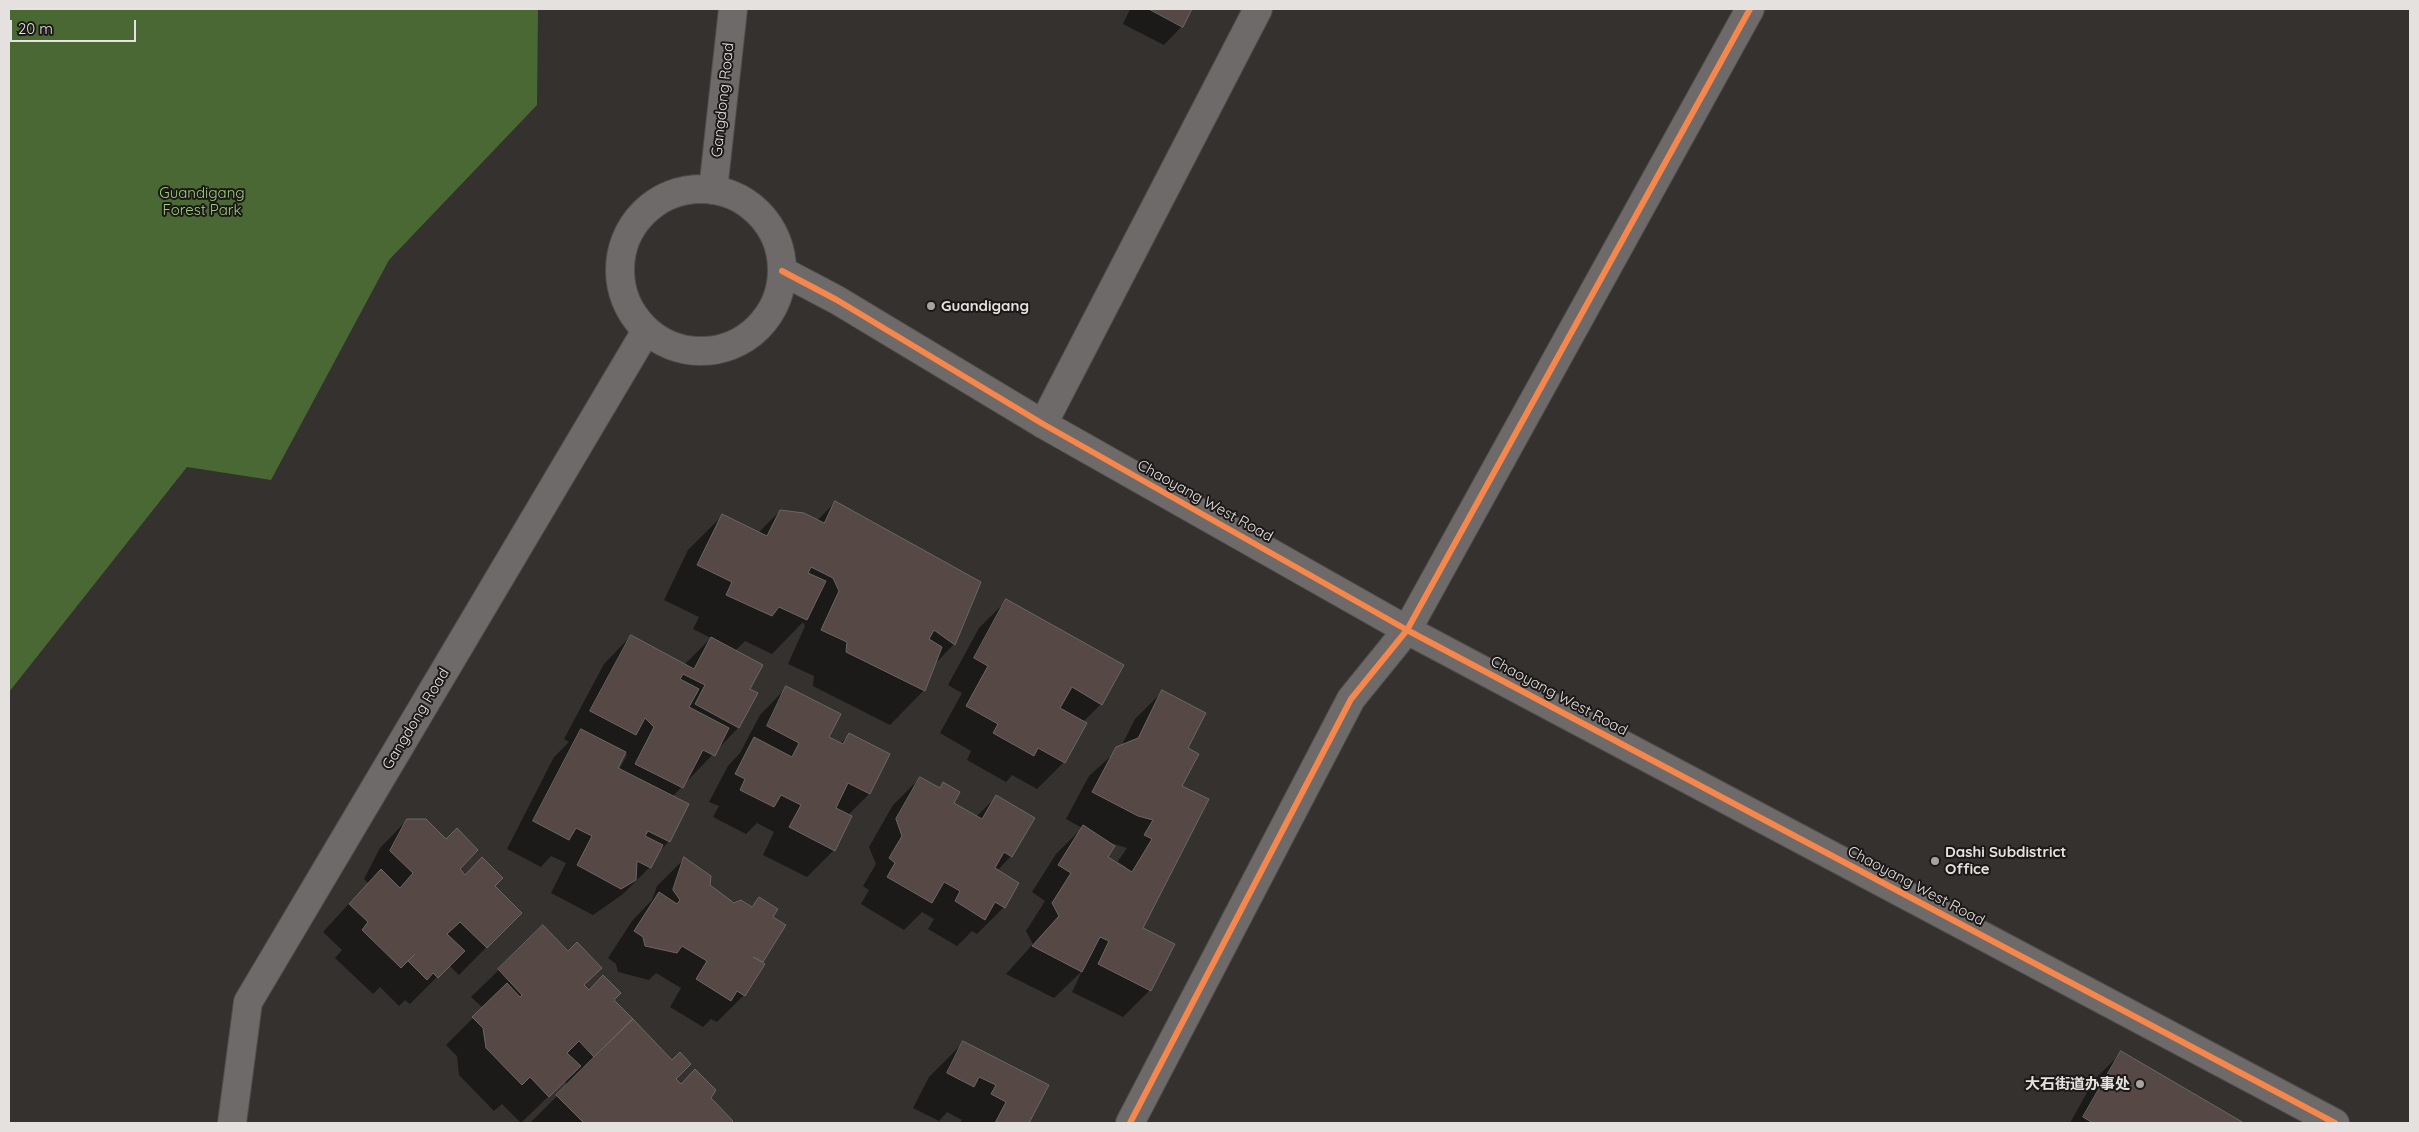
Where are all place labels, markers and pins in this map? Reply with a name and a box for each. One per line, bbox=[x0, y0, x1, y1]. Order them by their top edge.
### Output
place label: Guandigang bbox=[941, 297, 1029, 315]
marker: Guandigang bbox=[925, 300, 937, 312]
place label: Dashi Subdistrict Office bbox=[1945, 843, 2066, 878]
marker: Dashi Subdistrict Office bbox=[1929, 855, 1941, 867]
place label: 大石街道办事处 bbox=[2025, 1075, 2130, 1093]
marker: 大石街道办事处 bbox=[2134, 1078, 2146, 1090]

